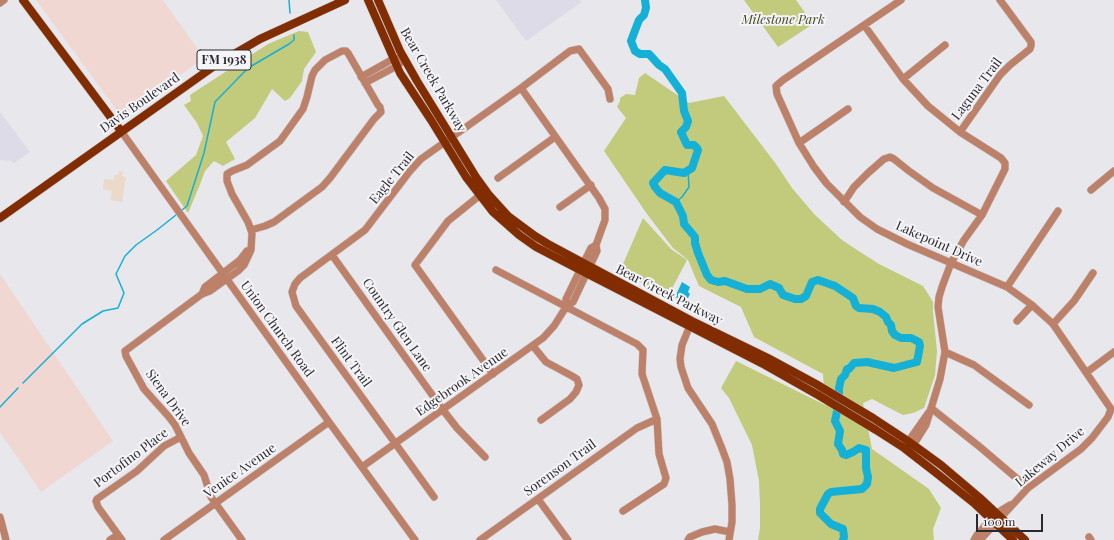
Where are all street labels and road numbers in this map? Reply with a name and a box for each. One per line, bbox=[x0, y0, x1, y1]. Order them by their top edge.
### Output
street label: Bear Creek Parkway bbox=[397, 25, 469, 135]
road number: FM 1938 bbox=[197, 50, 251, 70]
street label: Laguna Trail bbox=[949, 55, 1005, 123]
street label: Davis Boulevard bbox=[97, 70, 183, 136]
street label: Eagle Trail bbox=[366, 149, 418, 207]
street label: Lakepoint Drive bbox=[893, 218, 985, 270]
street label: Bear Creek Parkway bbox=[613, 261, 725, 329]
street label: Country Glen Lane bbox=[359, 275, 435, 375]
street label: Union Church Road bbox=[237, 278, 317, 380]
street label: Flint Trail bbox=[328, 334, 374, 390]
street label: Edgebrook Avenue bbox=[413, 344, 511, 420]
street label: Siena Drive bbox=[142, 366, 194, 430]
street label: Lakeway Drive bbox=[1012, 424, 1088, 490]
street label: Portofino Place bbox=[91, 425, 171, 491]
street label: Sorenson Trail bbox=[521, 436, 599, 500]
street label: Venice Avenue bbox=[201, 440, 279, 502]

